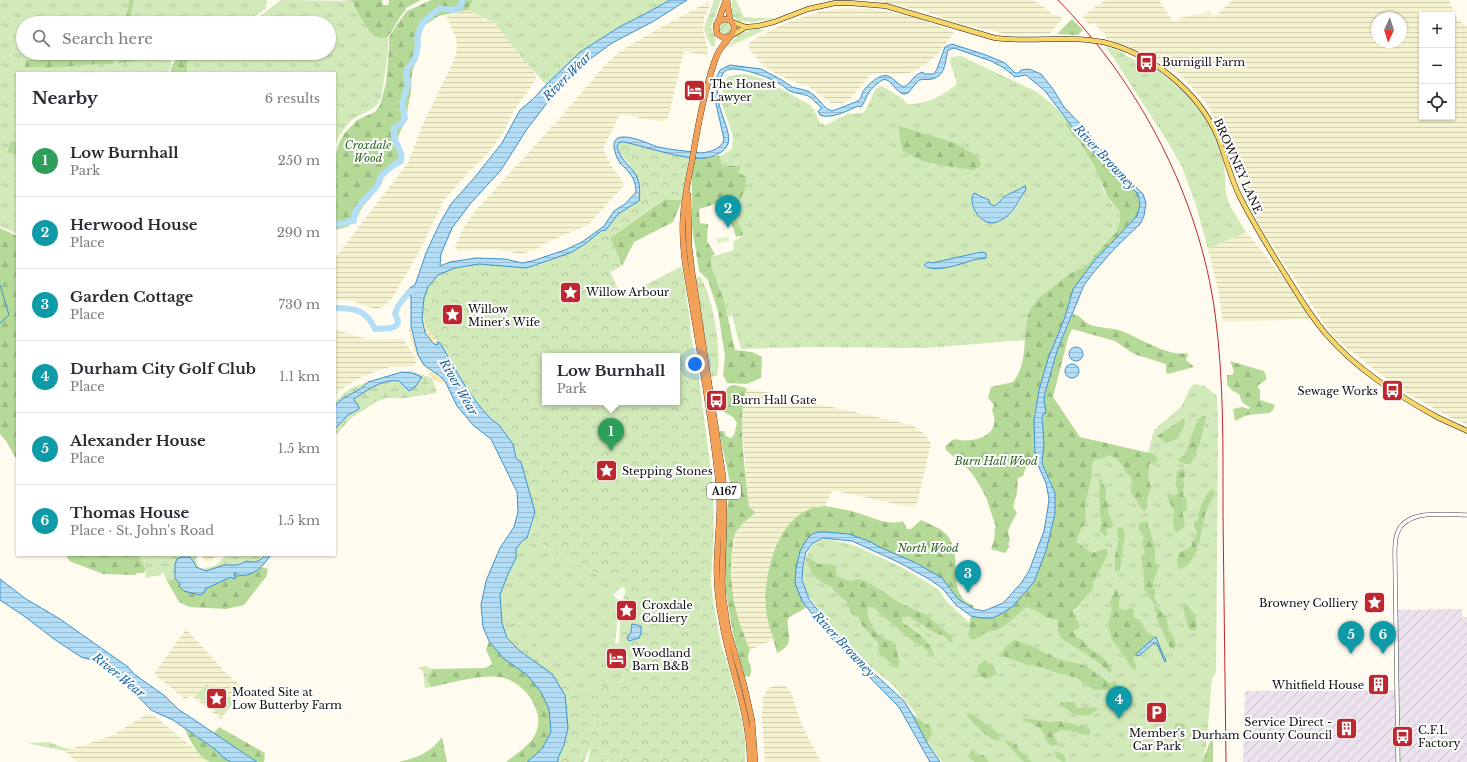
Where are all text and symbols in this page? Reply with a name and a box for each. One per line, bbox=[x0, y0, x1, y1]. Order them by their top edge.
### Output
north arrow bbox=[1371, 12, 1407, 48]
map controls bbox=[1419, 12, 1455, 120]
button: + bbox=[1419, 12, 1455, 48]
search box bbox=[16, 16, 336, 60]
icon: search bbox=[30, 27, 52, 49]
text: Search here bbox=[62, 29, 153, 48]
water label: River Wear bbox=[539, 48, 595, 104]
button: − bbox=[1419, 48, 1455, 84]
bus stop icon: Burnigill Farm bbox=[1134, 49, 1160, 75]
place label: Burnigill Farm bbox=[1162, 55, 1245, 69]
hotel icon: The Honest Lawyer bbox=[681, 77, 707, 103]
place label: The Honest Lawyer bbox=[710, 77, 777, 104]
button: locate bbox=[1419, 84, 1455, 120]
text: Nearby bbox=[32, 88, 98, 109]
text: 6 results bbox=[265, 90, 320, 107]
street label: BROWNEY LANE bbox=[1211, 116, 1265, 216]
water label: River Browney bbox=[1070, 121, 1140, 193]
park label: Croxdale Wood bbox=[345, 138, 391, 165]
text: Low Burnhall bbox=[70, 143, 179, 162]
text: 1 bbox=[42, 152, 48, 169]
text: 250 m bbox=[278, 152, 320, 169]
text: Park bbox=[70, 162, 100, 179]
pin: 2 bbox=[715, 195, 741, 228]
text: Herwood House bbox=[70, 215, 198, 234]
text: 2 bbox=[41, 224, 49, 241]
text: 290 m bbox=[277, 224, 320, 241]
text: Place bbox=[70, 234, 105, 251]
place icon: Willow Arbour bbox=[558, 279, 584, 305]
place label: Willow Arbour bbox=[585, 285, 670, 299]
text: Garden Cottage bbox=[70, 287, 193, 306]
text: 3 bbox=[41, 296, 49, 313]
text: 730 m bbox=[279, 296, 320, 313]
place icon: Willow Miner's Wife bbox=[439, 302, 465, 328]
place label: Willow Miner's Wife bbox=[467, 302, 540, 329]
text: Place bbox=[70, 306, 105, 323]
popup bbox=[542, 353, 680, 405]
your location bbox=[685, 354, 705, 374]
water label: River Wear bbox=[436, 355, 481, 418]
text: Durham City Golf Club bbox=[70, 359, 256, 378]
text: Low Burnhall bbox=[557, 361, 665, 380]
text: 4 bbox=[41, 368, 49, 385]
text: 1.1 km bbox=[279, 368, 320, 385]
text: Place bbox=[70, 378, 105, 395]
bus stop icon: Sewage Works bbox=[1380, 378, 1406, 404]
text: Park bbox=[557, 380, 587, 397]
place label: Sewage Works bbox=[1298, 384, 1378, 398]
bus stop icon: Burn Hall Gate bbox=[703, 387, 729, 413]
place label: Burn Hall Gate bbox=[732, 393, 816, 407]
pin: 1 bbox=[598, 418, 624, 451]
text: Alexander House bbox=[70, 431, 206, 450]
text: 5 bbox=[41, 440, 49, 457]
text: 1.5 km bbox=[278, 440, 320, 457]
text: Place bbox=[70, 450, 105, 467]
park label: Burn Hall Wood bbox=[954, 454, 1038, 468]
place icon: Stepping Stones bbox=[593, 458, 619, 484]
place label: Stepping Stones bbox=[622, 464, 713, 478]
road number: A167 bbox=[707, 483, 741, 499]
text: Thomas House bbox=[70, 503, 189, 522]
text: 6 bbox=[41, 512, 49, 529]
text: 1.5 km bbox=[278, 512, 320, 529]
text: Place · St. John's Road bbox=[70, 522, 214, 539]
park label: North Wood bbox=[896, 541, 959, 555]
pin: 3 bbox=[955, 560, 981, 593]
place icon: Browney Colliery bbox=[1361, 590, 1387, 616]
place label: Browney Colliery bbox=[1259, 596, 1358, 610]
place icon: Croxdale Colliery bbox=[613, 598, 639, 624]
place label: Croxdale Colliery bbox=[642, 598, 693, 625]
water label: River Browney bbox=[809, 608, 879, 680]
pin: 5 bbox=[1338, 621, 1364, 654]
pin: 6 bbox=[1370, 621, 1396, 654]
hotel icon: Woodland Barn B&B bbox=[604, 646, 630, 672]
place label: Woodland Barn B&B bbox=[631, 646, 691, 673]
water label: River Wear bbox=[89, 649, 149, 701]
building icon: Whitfield House bbox=[1366, 672, 1392, 698]
place label: Whitfield House bbox=[1271, 678, 1364, 692]
place icon: Moated Site at Low Butterby Farm bbox=[203, 685, 229, 711]
place label: Moated Site at Low Butterby Farm bbox=[232, 685, 342, 712]
pin: 4 bbox=[1106, 686, 1132, 719]
parking icon: Member's Car Park bbox=[1144, 700, 1170, 726]
place label: Service Direct - Durham County Council bbox=[1192, 715, 1332, 742]
building icon: Service Direct - Durham County Council bbox=[1334, 715, 1360, 741]
bus stop icon: C.F.L Factory bbox=[1389, 723, 1415, 749]
place label: C.F.L Factory bbox=[1418, 723, 1461, 750]
place label: Member's Car Park bbox=[1129, 726, 1185, 753]

